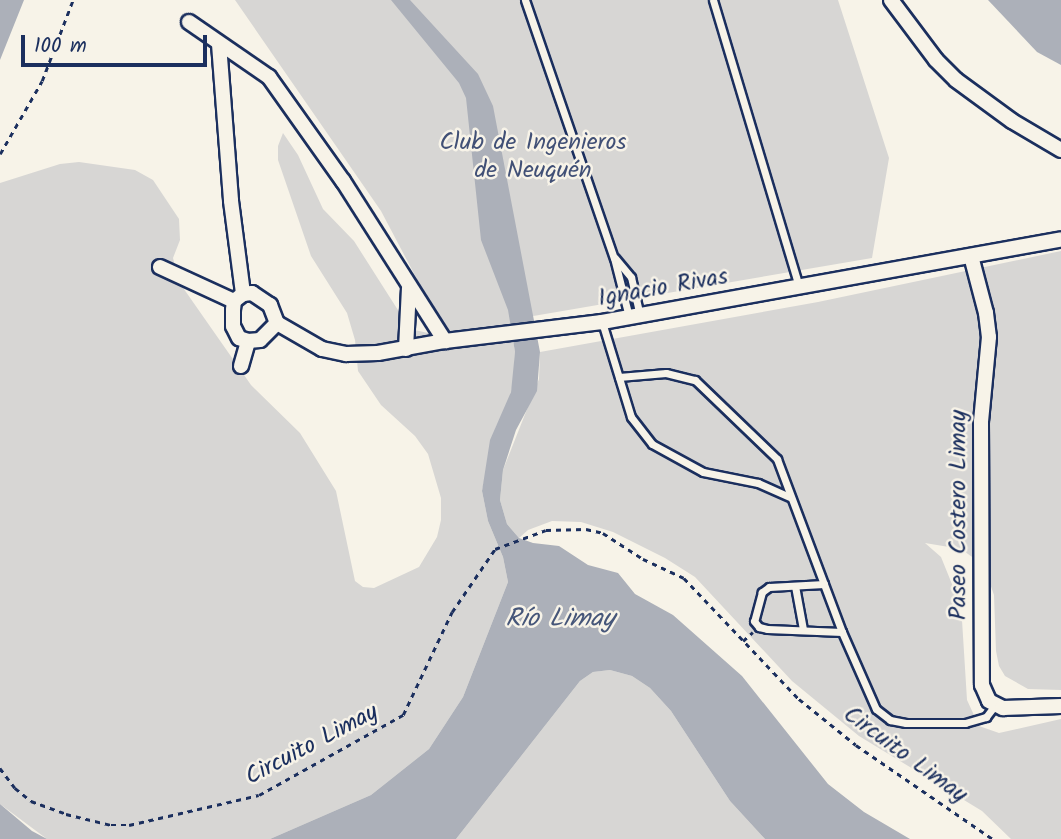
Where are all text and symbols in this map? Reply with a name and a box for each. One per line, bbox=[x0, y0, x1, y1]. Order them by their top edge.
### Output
scale bar bbox=[24, 21, 210, 65]
text: 100 m bbox=[34, 30, 87, 63]
park label: Club de Ingenieros de Neuquén bbox=[439, 129, 627, 185]
street label: Ignacio Rivas bbox=[596, 262, 730, 314]
street label: Paseo Costero Limay bbox=[945, 410, 973, 620]
water label: Río Limay bbox=[505, 604, 615, 636]
street label: Circuito Limay bbox=[241, 698, 383, 792]
street label: Circuito Limay bbox=[837, 700, 973, 810]

